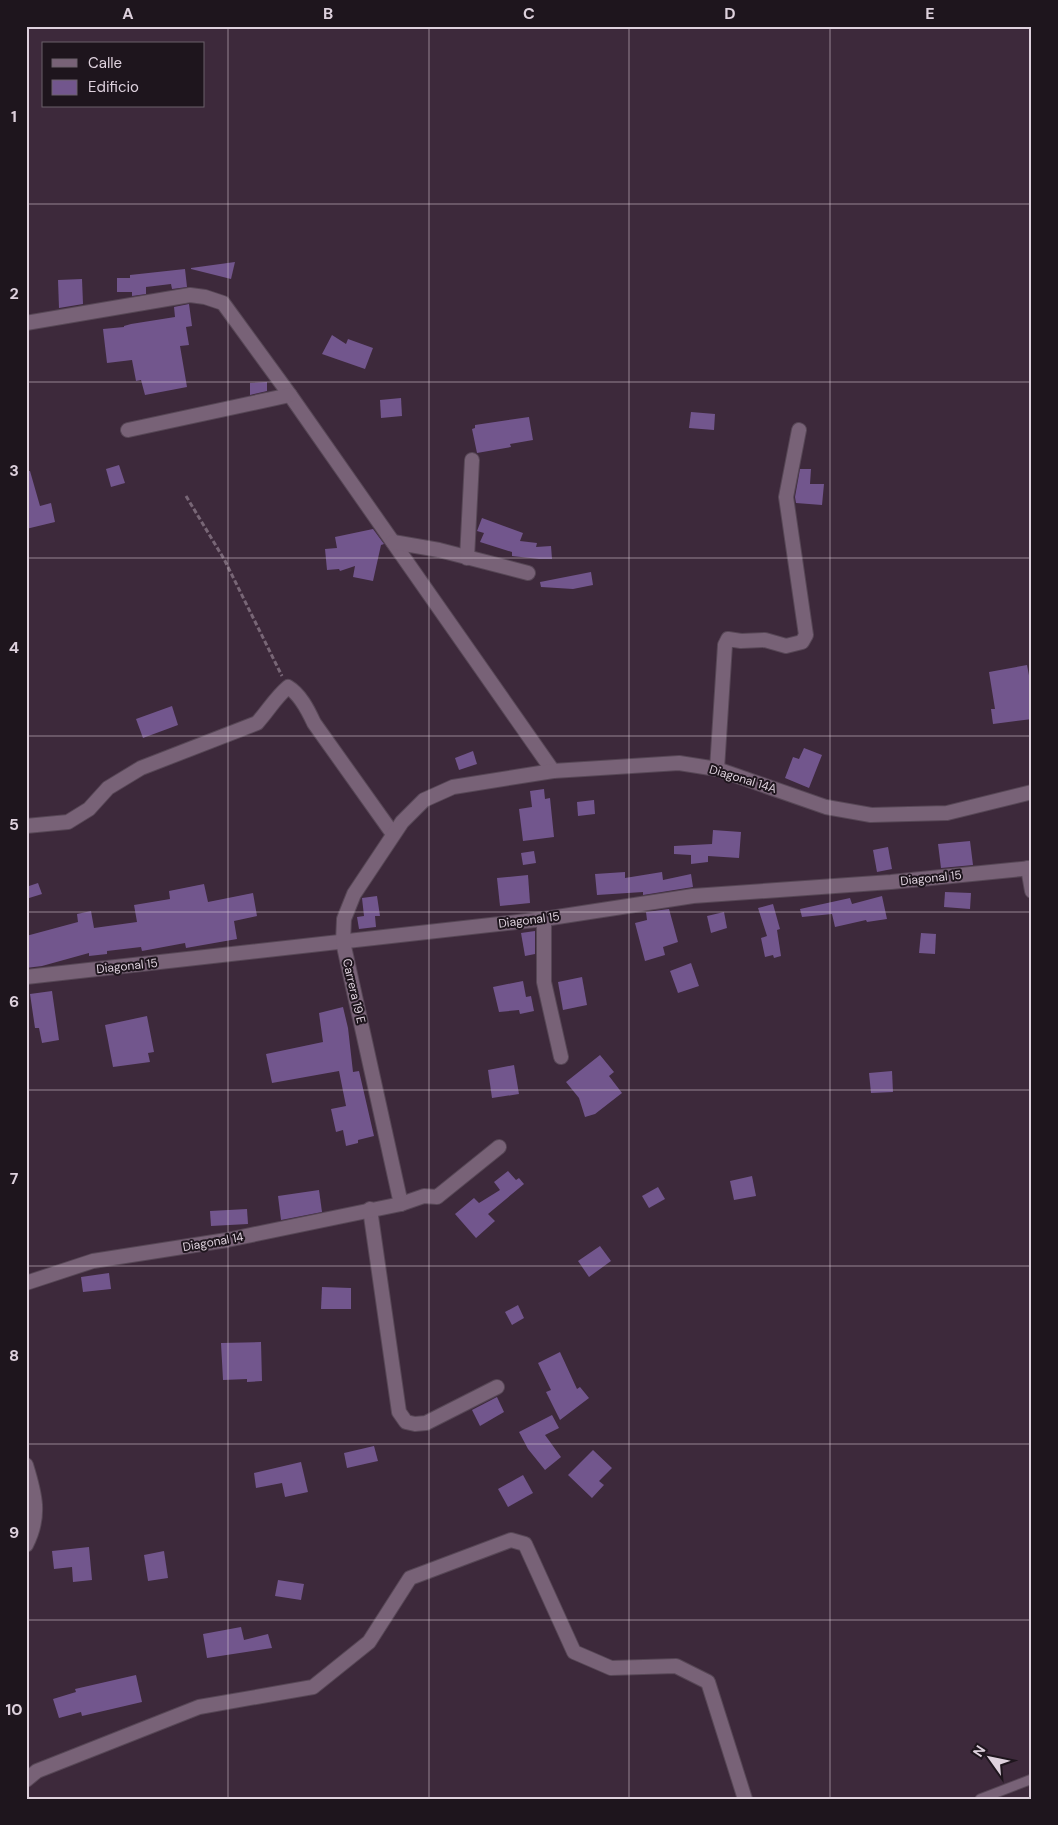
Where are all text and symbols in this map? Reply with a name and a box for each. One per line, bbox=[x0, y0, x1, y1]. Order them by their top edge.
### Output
text: A bbox=[122, 3, 134, 24]
text: B bbox=[323, 3, 333, 24]
text: C bbox=[523, 3, 535, 24]
text: D bbox=[724, 3, 736, 24]
text: E bbox=[925, 3, 935, 24]
legend bbox=[42, 42, 205, 108]
text: Calle bbox=[88, 53, 122, 73]
text: Edificio bbox=[88, 77, 139, 97]
text: 1 bbox=[11, 106, 17, 127]
text: 2 bbox=[9, 283, 19, 304]
text: 3 bbox=[9, 460, 19, 481]
text: 4 bbox=[9, 637, 19, 658]
street label: Diagonal 14A bbox=[707, 761, 779, 797]
text: 5 bbox=[9, 814, 19, 835]
street label: Diagonal 15 bbox=[900, 867, 962, 889]
street label: Diagonal 15 bbox=[497, 908, 561, 932]
street label: Diagonal 15 bbox=[96, 955, 158, 977]
street label: Carrera 19 E bbox=[339, 957, 369, 1025]
text: 6 bbox=[9, 991, 19, 1012]
text: 7 bbox=[10, 1168, 19, 1189]
street label: Diagonal 14 bbox=[181, 1229, 245, 1255]
text: 8 bbox=[9, 1345, 19, 1366]
text: 9 bbox=[9, 1522, 19, 1543]
text: 10 bbox=[5, 1699, 23, 1720]
north arrow bbox=[966, 1732, 1016, 1782]
text: N bbox=[969, 1742, 989, 1760]

